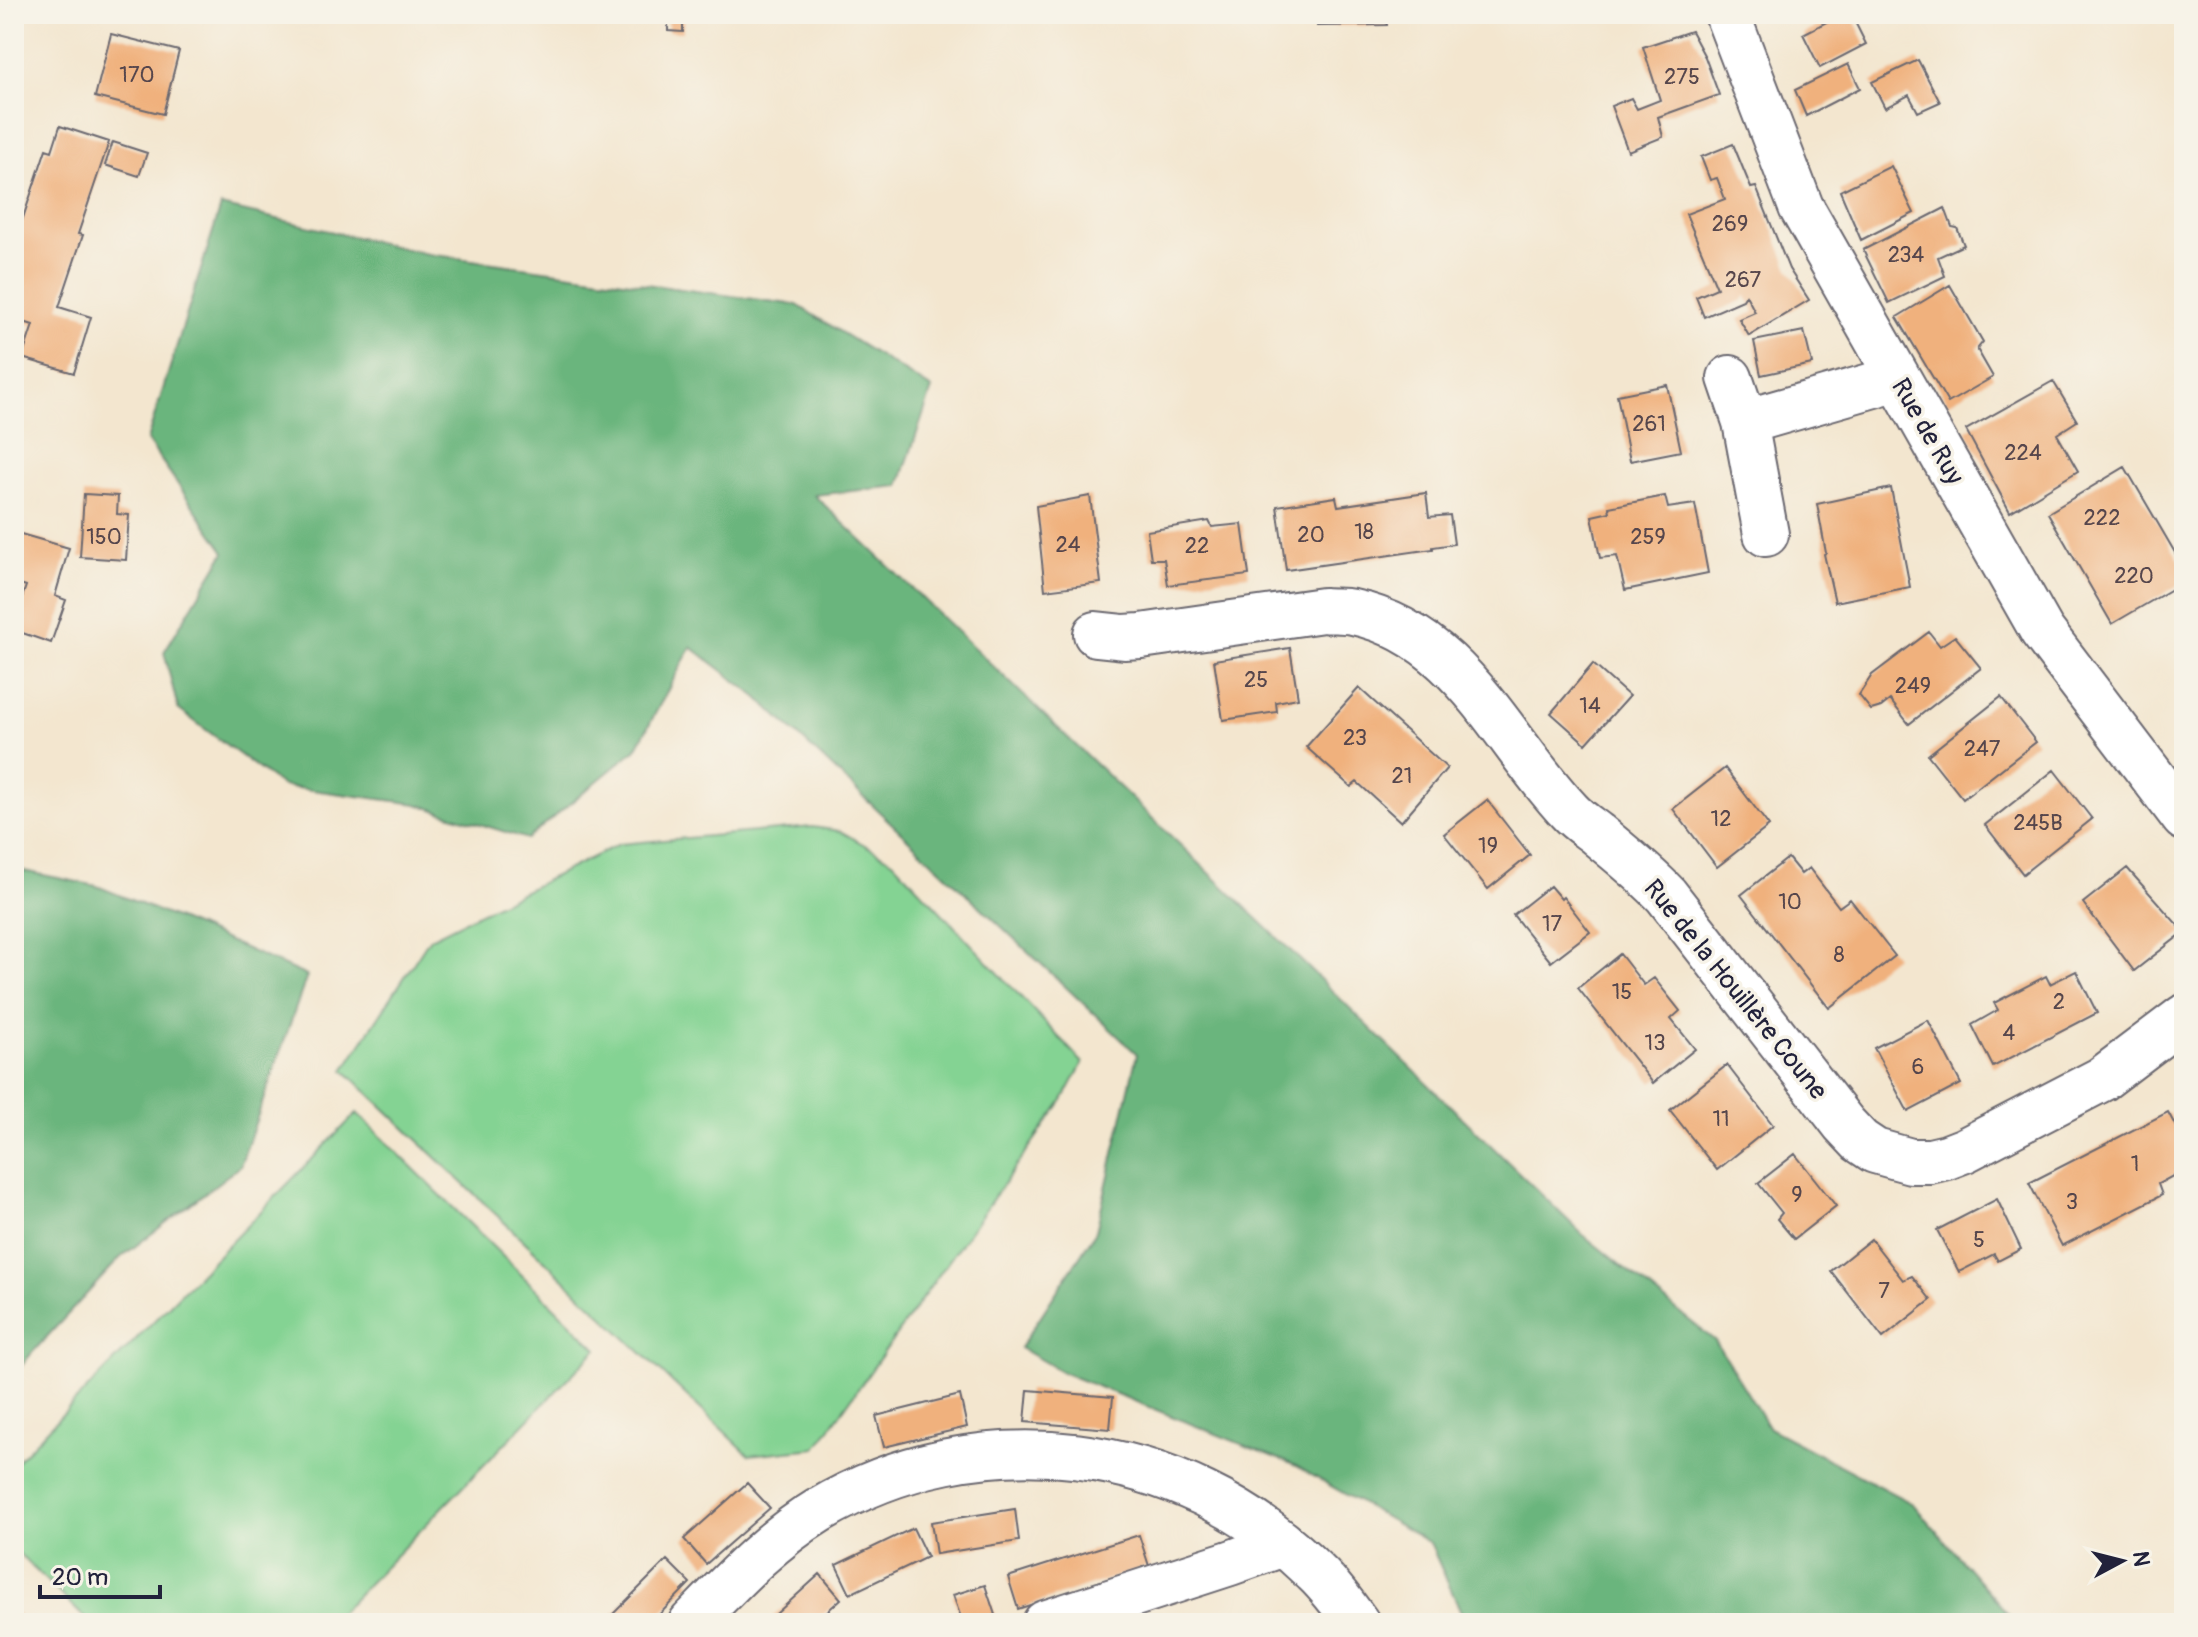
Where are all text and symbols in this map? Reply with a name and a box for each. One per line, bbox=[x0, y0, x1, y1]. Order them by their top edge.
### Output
house number: 170 bbox=[119, 61, 155, 89]
house number: 275 bbox=[1664, 63, 1700, 91]
house number: 269 bbox=[1712, 210, 1748, 238]
house number: 234 bbox=[1888, 241, 1925, 269]
house number: 267 bbox=[1725, 266, 1762, 294]
street label: Rue de Ruy bbox=[1884, 373, 1970, 490]
house number: 261 bbox=[1632, 410, 1666, 438]
house number: 224 bbox=[2004, 439, 2042, 467]
house number: 222 bbox=[2084, 504, 2120, 532]
house number: 18 bbox=[1354, 518, 1374, 546]
house number: 20 bbox=[1297, 521, 1325, 549]
house number: 150 bbox=[86, 523, 122, 551]
house number: 259 bbox=[1630, 523, 1666, 551]
house number: 24 bbox=[1055, 531, 1081, 559]
house number: 22 bbox=[1185, 532, 1209, 560]
house number: 220 bbox=[2114, 562, 2154, 590]
house number: 25 bbox=[1244, 666, 1268, 694]
house number: 249 bbox=[1895, 672, 1931, 700]
house number: 14 bbox=[1579, 692, 1601, 720]
house number: 23 bbox=[1343, 724, 1367, 752]
house number: 247 bbox=[1964, 735, 2001, 763]
house number: 21 bbox=[1392, 762, 1412, 790]
house number: 12 bbox=[1711, 805, 1731, 833]
house number: 245B bbox=[2013, 809, 2063, 837]
house number: 19 bbox=[1478, 832, 1498, 860]
street label: Rue de la Houillère Coune bbox=[1637, 873, 1834, 1106]
house number: 10 bbox=[1778, 888, 1802, 916]
house number: 17 bbox=[1542, 910, 1562, 938]
house number: 8 bbox=[1833, 941, 1845, 969]
house number: 15 bbox=[1612, 978, 1632, 1006]
house number: 2 bbox=[2053, 988, 2065, 1016]
house number: 4 bbox=[2003, 1019, 2016, 1047]
house number: 13 bbox=[1645, 1029, 1665, 1057]
house number: 6 bbox=[1912, 1053, 1924, 1081]
house number: 11 bbox=[1712, 1105, 1730, 1133]
house number: 1 bbox=[2131, 1150, 2139, 1178]
house number: 9 bbox=[1791, 1181, 1803, 1209]
house number: 3 bbox=[2066, 1188, 2078, 1216]
house number: 5 bbox=[1973, 1226, 1985, 1254]
house number: 7 bbox=[1878, 1277, 1890, 1305]
north arrow bbox=[2082, 1521, 2162, 1601]
scale bar bbox=[40, 1549, 160, 1599]
text: N bbox=[2126, 1550, 2156, 1568]
text: 20 m bbox=[52, 1563, 108, 1592]

